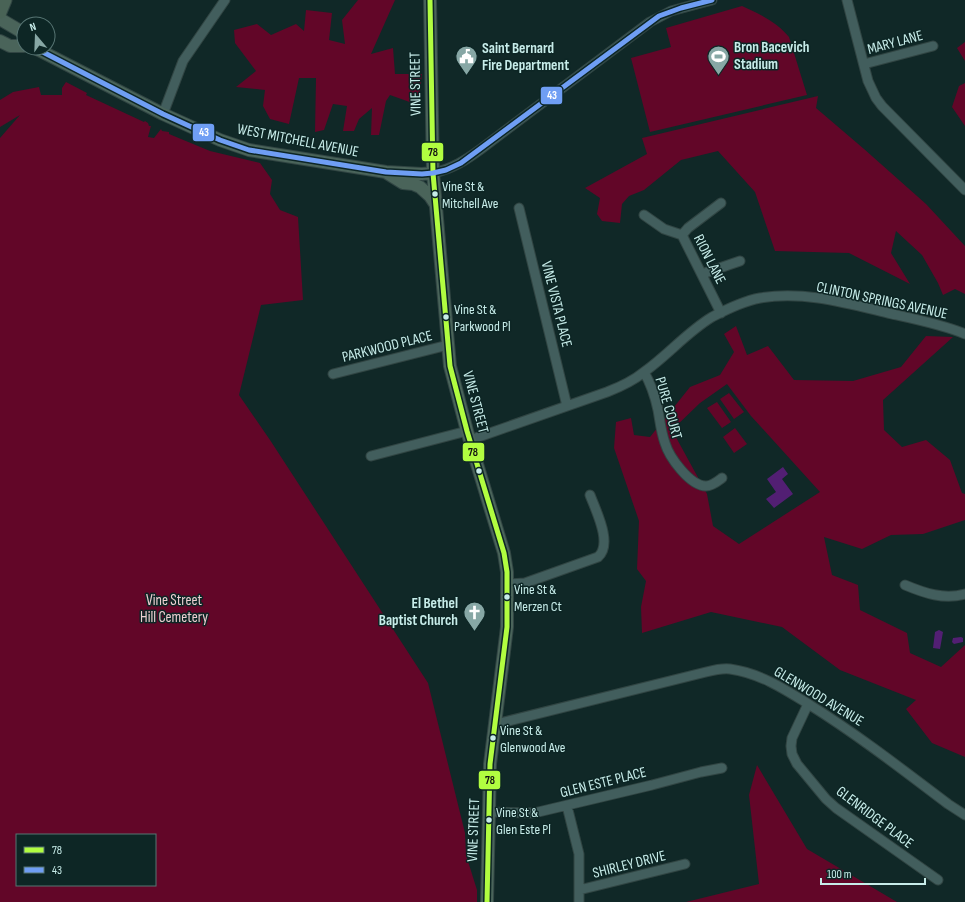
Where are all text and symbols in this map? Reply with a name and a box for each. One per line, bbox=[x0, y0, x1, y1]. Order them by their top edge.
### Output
north arrow bbox=[16, 16, 56, 56]
text: N bbox=[28, 20, 38, 34]
street label: MARY LANE bbox=[865, 26, 925, 59]
place label: Bron Bacevich Stadium bbox=[734, 38, 809, 74]
place label: Saint Bernard Fire Department bbox=[482, 39, 569, 75]
sports icon: Bron Bacevich Stadium bbox=[705, 43, 731, 76]
public building icon: Saint Bernard Fire Department bbox=[454, 44, 480, 77]
street label: VINE STREET bbox=[405, 52, 426, 116]
line badge: 43 bbox=[540, 86, 563, 105]
text: 43 bbox=[547, 89, 557, 102]
street label: WEST MITCHELL AVENUE bbox=[236, 119, 360, 162]
line badge: 43 bbox=[192, 123, 215, 142]
text: 43 bbox=[199, 126, 209, 139]
line badge: 78 bbox=[421, 142, 444, 162]
text: 78 bbox=[428, 146, 438, 159]
place label: Vine St & Mitchell Ave bbox=[442, 178, 499, 212]
marker: Vine St & Mitchell Ave bbox=[430, 189, 440, 199]
street label: RION LANE bbox=[689, 231, 730, 287]
street label: VINE VISTA PLACE bbox=[537, 259, 576, 349]
street label: CLINTON SPRINGS AVENUE bbox=[815, 277, 949, 324]
place label: Vine St & Parkwood Pl bbox=[454, 301, 511, 335]
marker: Vine St & Parkwood Pl bbox=[441, 312, 451, 322]
street label: PARKWOOD PLACE bbox=[340, 326, 434, 367]
street label: VINE STREET bbox=[458, 369, 493, 435]
street label: PURE COURT bbox=[651, 375, 686, 442]
line badge: 78 bbox=[462, 442, 485, 462]
text: 78 bbox=[468, 446, 478, 459]
unlabelled marker bbox=[474, 466, 484, 476]
place label: Vine St & Merzen Ct bbox=[514, 581, 562, 615]
park label: Vine Street Hill Cemetery bbox=[140, 591, 208, 627]
marker: Vine St & Merzen Ct bbox=[502, 592, 512, 602]
place label: El Bethel Baptist Church bbox=[379, 594, 458, 630]
church icon: El Bethel Baptist Church bbox=[461, 599, 487, 632]
street label: GLENWOOD AVENUE bbox=[770, 662, 867, 731]
place label: Vine St & Glenwood Ave bbox=[500, 722, 565, 756]
marker: Vine St & Glenwood Ave bbox=[488, 733, 498, 743]
street label: GLEN ESTE PLACE bbox=[558, 763, 648, 802]
line badge: 78 bbox=[478, 770, 501, 790]
text: 78 bbox=[485, 774, 495, 787]
street label: GLENRIDGE PLACE bbox=[832, 782, 917, 853]
street label: VINE STREET bbox=[463, 798, 484, 862]
place label: Vine St & Glen Este Pl bbox=[496, 804, 551, 838]
marker: Vine St & Glen Este Pl bbox=[484, 815, 494, 825]
legend bbox=[16, 834, 156, 886]
text: 78 bbox=[52, 843, 62, 858]
street label: SHIRLEY DRIVE bbox=[591, 846, 668, 883]
scale bar bbox=[821, 860, 925, 886]
text: 43 bbox=[52, 863, 62, 878]
text: 100 m bbox=[827, 867, 852, 882]

